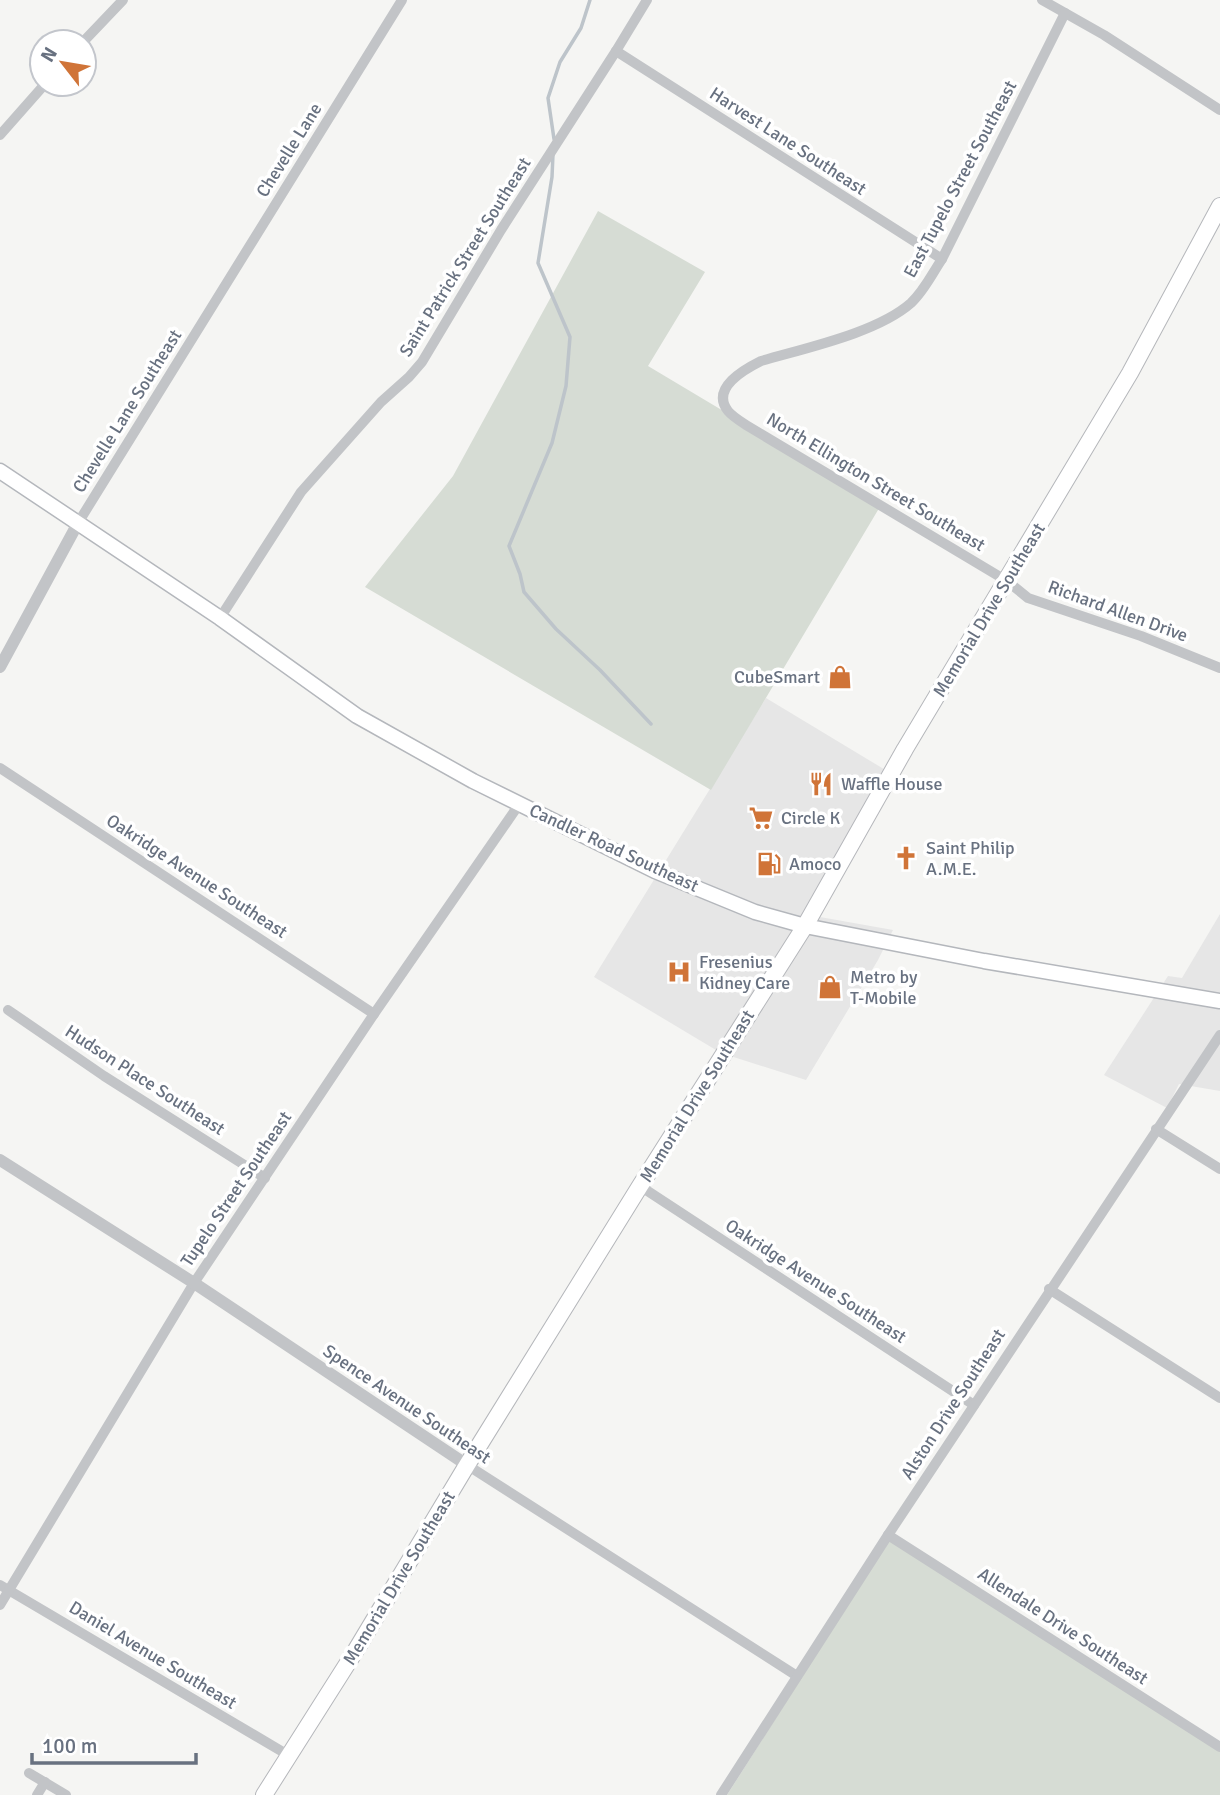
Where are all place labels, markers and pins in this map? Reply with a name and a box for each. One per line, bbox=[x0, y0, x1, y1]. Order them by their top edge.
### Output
shop icon: CubeSmart bbox=[826, 663, 854, 691]
place label: CubeSmart bbox=[734, 666, 820, 688]
restaurant icon: Waffle House bbox=[807, 770, 835, 798]
place label: Waffle House bbox=[841, 773, 942, 795]
supermarket icon: Circle K bbox=[747, 804, 775, 832]
place label: Circle K bbox=[781, 807, 841, 829]
place label: Saint Philip A.M.E. bbox=[926, 837, 1015, 880]
church icon: Saint Philip A.M.E. bbox=[892, 844, 920, 872]
fuel station icon: Amoco bbox=[755, 850, 783, 878]
place label: Amoco bbox=[789, 853, 841, 875]
place label: Fresenius Kidney Care bbox=[699, 951, 790, 994]
hospital icon: Fresenius Kidney Care bbox=[665, 958, 693, 986]
place label: Metro by T-Mobile bbox=[850, 966, 918, 1009]
shop icon: Metro by T-Mobile bbox=[816, 973, 844, 1001]

